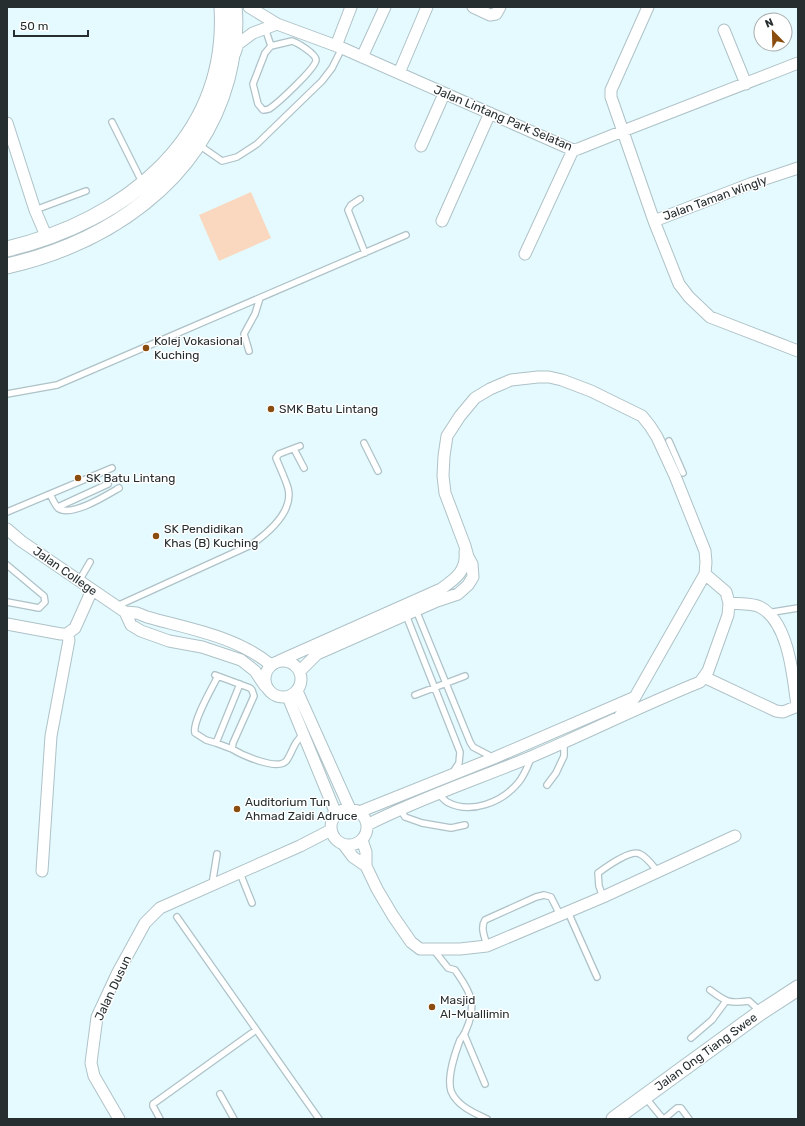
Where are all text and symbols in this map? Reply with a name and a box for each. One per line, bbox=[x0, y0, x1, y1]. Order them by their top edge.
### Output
scale bar bbox=[14, 12, 88, 38]
north arrow bbox=[753, 12, 793, 52]
text: N bbox=[763, 16, 776, 31]
text: 50 m bbox=[20, 19, 48, 33]
street label: Jalan Lintang Park Selatan bbox=[431, 82, 575, 154]
street label: Jalan Taman Wingly bbox=[661, 173, 769, 223]
place label: Kolej Vokasional Kuching bbox=[154, 334, 243, 362]
marker: Kolej Vokasional Kuching bbox=[141, 343, 151, 353]
place label: SMK Batu Lintang bbox=[279, 402, 378, 416]
marker: SMK Batu Lintang bbox=[266, 404, 276, 414]
place label: SK Batu Lintang bbox=[86, 471, 176, 485]
marker: SK Batu Lintang bbox=[73, 473, 83, 483]
place label: SK Pendidikan Khas (B) Kuching bbox=[164, 522, 258, 550]
marker: SK Pendidikan Khas (B) Kuching bbox=[151, 531, 161, 541]
street label: Jalan College bbox=[30, 544, 100, 598]
place label: Auditorium Tun Ahmad Zaidi Adruce bbox=[245, 795, 358, 823]
marker: Auditorium Tun Ahmad Zaidi Adruce bbox=[232, 804, 242, 814]
street label: Jalan Dusun bbox=[92, 953, 134, 1023]
place label: Masjid Al-Muallimin bbox=[440, 993, 510, 1021]
marker: Masjid Al-Muallimin bbox=[427, 1002, 437, 1012]
street label: Jalan Ong Tiang Swee bbox=[652, 1010, 760, 1094]

